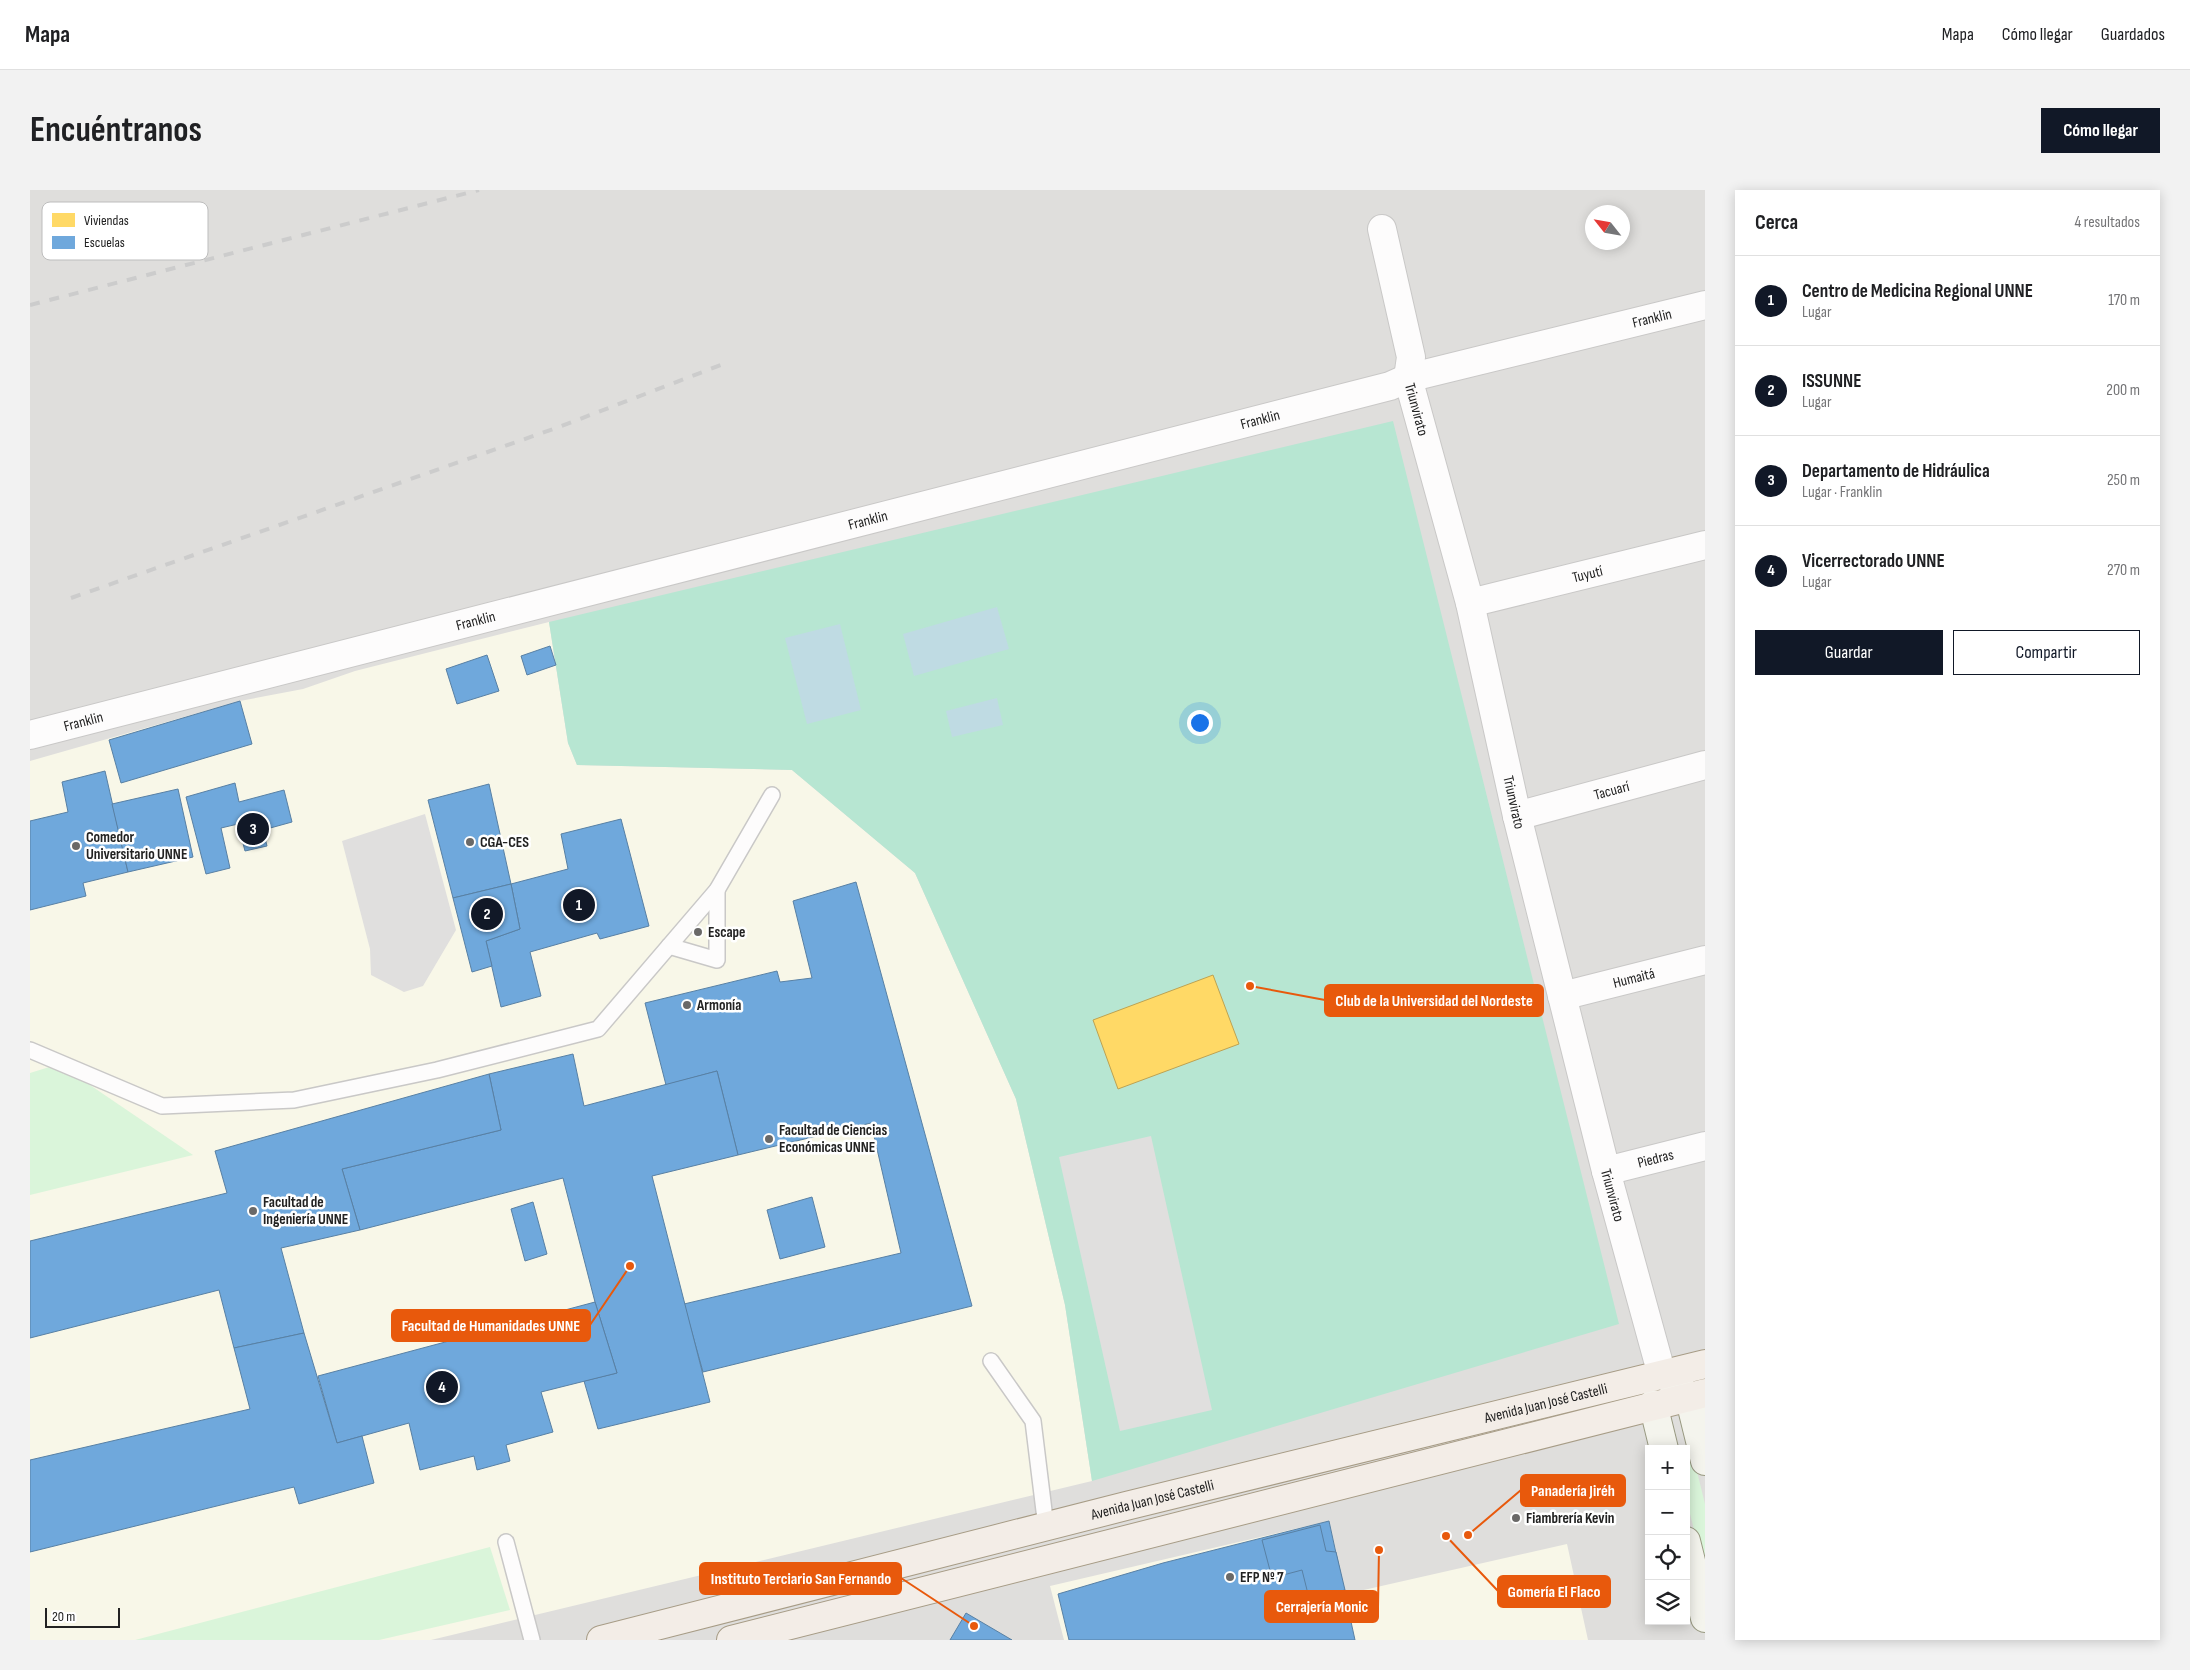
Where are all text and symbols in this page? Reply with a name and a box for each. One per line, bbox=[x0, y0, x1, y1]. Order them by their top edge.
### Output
text: Mapa bbox=[25, 20, 70, 49]
text: Mapa bbox=[1942, 24, 1974, 45]
text: Cómo llegar bbox=[2002, 24, 2073, 45]
text: Guardados bbox=[2101, 24, 2165, 45]
button: Cómo llegar bbox=[2041, 108, 2160, 153]
text: Encuéntranos bbox=[30, 109, 202, 152]
legend bbox=[42, 202, 208, 260]
north arrow bbox=[1585, 205, 1630, 250]
text: Cerca bbox=[1755, 210, 1798, 235]
text: Viviendas bbox=[84, 212, 129, 229]
text: 4 resultados bbox=[2075, 213, 2140, 232]
text: Escuelas bbox=[84, 234, 125, 251]
text: Centro de Medicina Regional UNNE bbox=[1802, 280, 2033, 303]
text: 1 bbox=[1768, 291, 1774, 310]
text: 170 m bbox=[2108, 291, 2140, 310]
text: Lugar bbox=[1802, 303, 1832, 322]
street label: Franklin bbox=[1630, 304, 1674, 332]
text: ISSUNNE bbox=[1802, 370, 1862, 393]
street label: Triunvirato bbox=[1400, 381, 1433, 438]
text: 2 bbox=[1767, 381, 1775, 400]
text: 200 m bbox=[2106, 381, 2140, 400]
text: Lugar bbox=[1802, 393, 1832, 412]
street label: Franklin bbox=[1238, 405, 1282, 433]
text: Departamento de Hidráulica bbox=[1802, 460, 1990, 483]
text: 3 bbox=[1767, 471, 1775, 490]
text: 250 m bbox=[2107, 471, 2140, 490]
text: Lugar · Franklin bbox=[1802, 483, 1882, 502]
street label: Franklin bbox=[846, 506, 890, 534]
text: Vicerrectorado UNNE bbox=[1802, 550, 1945, 573]
street label: Tuyutí bbox=[1570, 561, 1605, 587]
text: 4 bbox=[1767, 561, 1775, 580]
text: 270 m bbox=[2107, 561, 2140, 580]
text: Lugar bbox=[1802, 573, 1832, 592]
street label: Franklin bbox=[454, 606, 497, 635]
button: Guardar bbox=[1755, 630, 1943, 675]
button: Compartir bbox=[1953, 630, 2140, 675]
street label: Franklin bbox=[62, 707, 105, 736]
your location bbox=[1187, 710, 1213, 736]
street label: Triunvirato bbox=[1499, 774, 1529, 831]
street label: Tacuarí bbox=[1592, 776, 1632, 804]
pin: 3 bbox=[237, 810, 269, 848]
place label: Comedor Universitario UNNE bbox=[86, 828, 187, 864]
place label: CGA-CES bbox=[480, 833, 529, 852]
marker: CGA-CES bbox=[464, 836, 476, 848]
marker: Comedor Universitario UNNE bbox=[70, 840, 82, 852]
pin: 1 bbox=[563, 886, 595, 924]
pin: 2 bbox=[471, 895, 503, 933]
place label: Escape bbox=[708, 923, 746, 942]
marker: Escape bbox=[692, 926, 704, 938]
street label: Humaitá bbox=[1611, 963, 1657, 992]
callout: Club de la Universidad del Nordeste bbox=[1325, 985, 1543, 1016]
text: Club de la Universidad del Nordeste bbox=[1335, 992, 1533, 1011]
place label: Armonía bbox=[696, 996, 741, 1015]
marker: Armonía bbox=[681, 999, 693, 1011]
place label: Facultad de Ciencias Económicas UNNE bbox=[779, 1121, 887, 1157]
marker: Facultad de Ciencias Económicas UNNE bbox=[763, 1133, 775, 1145]
street label: Piedras bbox=[1635, 1145, 1676, 1172]
street label: Triunvirato bbox=[1596, 1167, 1629, 1224]
place label: Facultad de Ingeniería UNNE bbox=[263, 1193, 348, 1229]
marker: Facultad de Ingeniería UNNE bbox=[247, 1205, 259, 1217]
callout: Facultad de Humanidades UNNE bbox=[392, 1310, 590, 1341]
text: Facultad de Humanidades UNNE bbox=[402, 1317, 580, 1336]
pin: 4 bbox=[426, 1368, 458, 1406]
street label: Avenida Juan José Castelli bbox=[1481, 1379, 1609, 1428]
map controls bbox=[1645, 1445, 1690, 1625]
button: + bbox=[1645, 1445, 1690, 1490]
street label: Avenida Juan José Castelli bbox=[1088, 1475, 1216, 1524]
callout: Panadería Jiréh bbox=[1521, 1475, 1625, 1506]
text: Panadería Jiréh bbox=[1531, 1482, 1615, 1501]
button: − bbox=[1645, 1490, 1690, 1535]
place label: Fiambrería Kevin bbox=[1526, 1509, 1614, 1528]
marker: Fiambrería Kevin bbox=[1510, 1512, 1522, 1524]
button: locate bbox=[1645, 1535, 1690, 1580]
callout: Instituto Terciario San Fernando bbox=[700, 1563, 901, 1594]
place label: EFP Nº 7 bbox=[1240, 1568, 1284, 1587]
text: Instituto Terciario San Fernando bbox=[711, 1570, 891, 1589]
marker: EFP Nº 7 bbox=[1224, 1571, 1236, 1583]
callout: Gomería El Flaco bbox=[1498, 1576, 1610, 1607]
button: layers bbox=[1645, 1580, 1690, 1625]
text: Gomería El Flaco bbox=[1508, 1583, 1600, 1602]
callout: Cerrajería Monic bbox=[1265, 1591, 1378, 1622]
text: Cerrajería Monic bbox=[1276, 1598, 1369, 1617]
scale bar bbox=[45, 1605, 120, 1628]
text: 20 m bbox=[52, 1608, 75, 1625]

